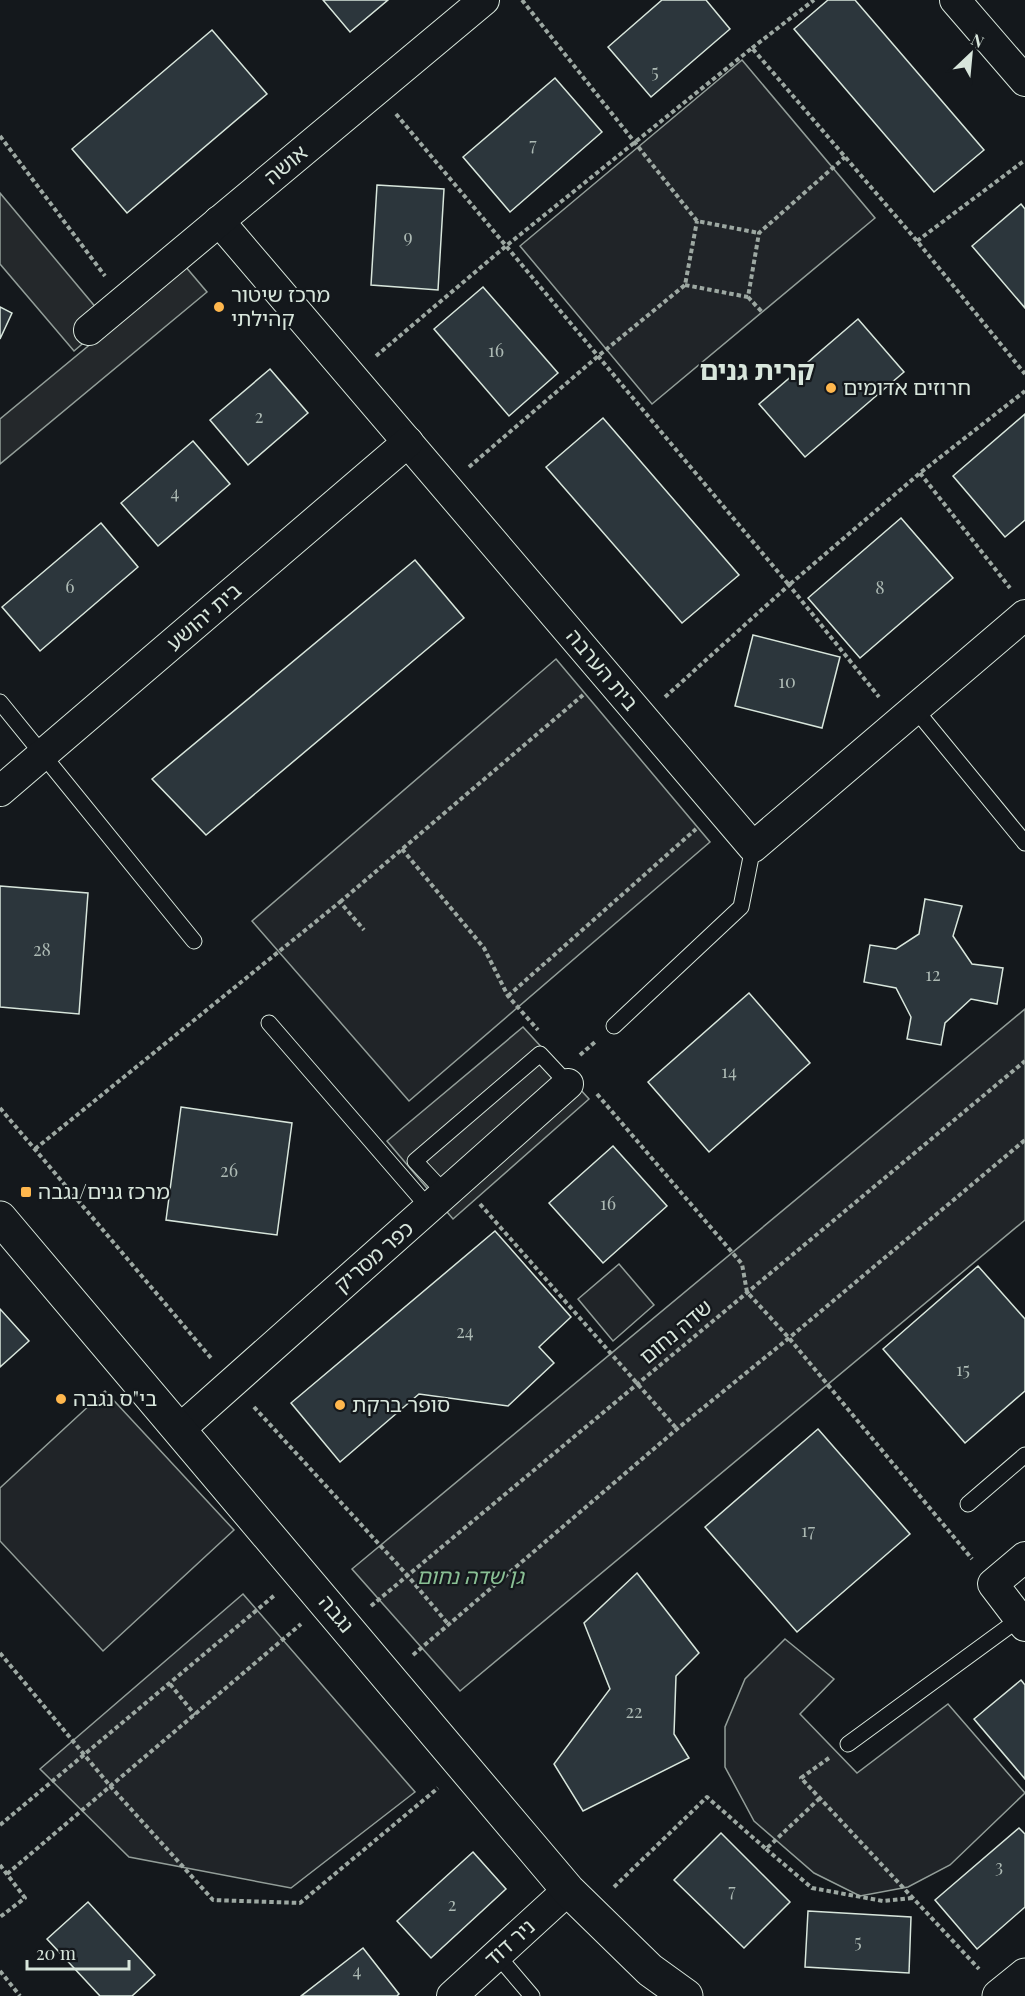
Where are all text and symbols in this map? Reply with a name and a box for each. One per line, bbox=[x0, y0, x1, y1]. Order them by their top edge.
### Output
north arrow bbox=[941, 24, 1001, 84]
text: N bbox=[968, 28, 988, 52]
house number: 5 bbox=[651, 59, 659, 83]
house number: 7 bbox=[529, 132, 537, 156]
street label: אושה bbox=[257, 137, 312, 190]
house number: 9 bbox=[403, 224, 413, 248]
place label: מרכז שיטור קהילתי bbox=[231, 279, 330, 331]
marker: מרכז שיטור קהילתי bbox=[212, 300, 226, 314]
house number: 16 bbox=[488, 338, 504, 362]
district label: קרית גנים bbox=[699, 351, 815, 387]
place label: חרוזים אדומים bbox=[843, 372, 971, 400]
marker: חרוזים אדומים bbox=[824, 381, 838, 395]
house number: 2 bbox=[255, 404, 263, 428]
house number: 4 bbox=[171, 480, 180, 504]
house number: 6 bbox=[65, 574, 75, 598]
street label: בית יהושע bbox=[159, 575, 246, 656]
house number: 8 bbox=[875, 575, 885, 599]
street label: בית הערבה bbox=[561, 622, 646, 715]
house number: 10 bbox=[778, 669, 796, 693]
house number: 28 bbox=[33, 937, 51, 961]
house number: 12 bbox=[925, 962, 941, 986]
house number: 14 bbox=[721, 1059, 737, 1083]
house number: 26 bbox=[220, 1158, 238, 1182]
place label: מרכז גנים/נגבה bbox=[38, 1176, 170, 1204]
marker: מרכז גנים/נגבה bbox=[19, 1185, 33, 1199]
house number: 16 bbox=[600, 1191, 616, 1215]
street label: כפר מסריק bbox=[327, 1213, 418, 1298]
street label: שדה נחום bbox=[632, 1292, 717, 1369]
house number: 24 bbox=[456, 1319, 474, 1343]
house number: 15 bbox=[956, 1357, 970, 1381]
place label: בי"ס נגבה bbox=[73, 1383, 157, 1411]
place label: סופר ברקת bbox=[352, 1389, 450, 1417]
marker: בי"ס נגבה bbox=[54, 1392, 68, 1406]
marker: סופר ברקת bbox=[333, 1398, 347, 1412]
house number: 17 bbox=[801, 1518, 816, 1542]
park label: גן שדה נחום bbox=[416, 1561, 526, 1589]
street label: נגבה bbox=[314, 1588, 361, 1637]
house number: 22 bbox=[625, 1699, 643, 1723]
house number: 3 bbox=[995, 1854, 1003, 1878]
house number: 7 bbox=[728, 1878, 736, 1902]
house number: 2 bbox=[448, 1892, 456, 1916]
street label: ניר דוד bbox=[477, 1911, 540, 1972]
house number: 5 bbox=[854, 1929, 862, 1953]
scale bar bbox=[27, 1933, 129, 1971]
text: 20 m bbox=[36, 1941, 76, 1965]
house number: 4 bbox=[353, 1958, 362, 1982]

